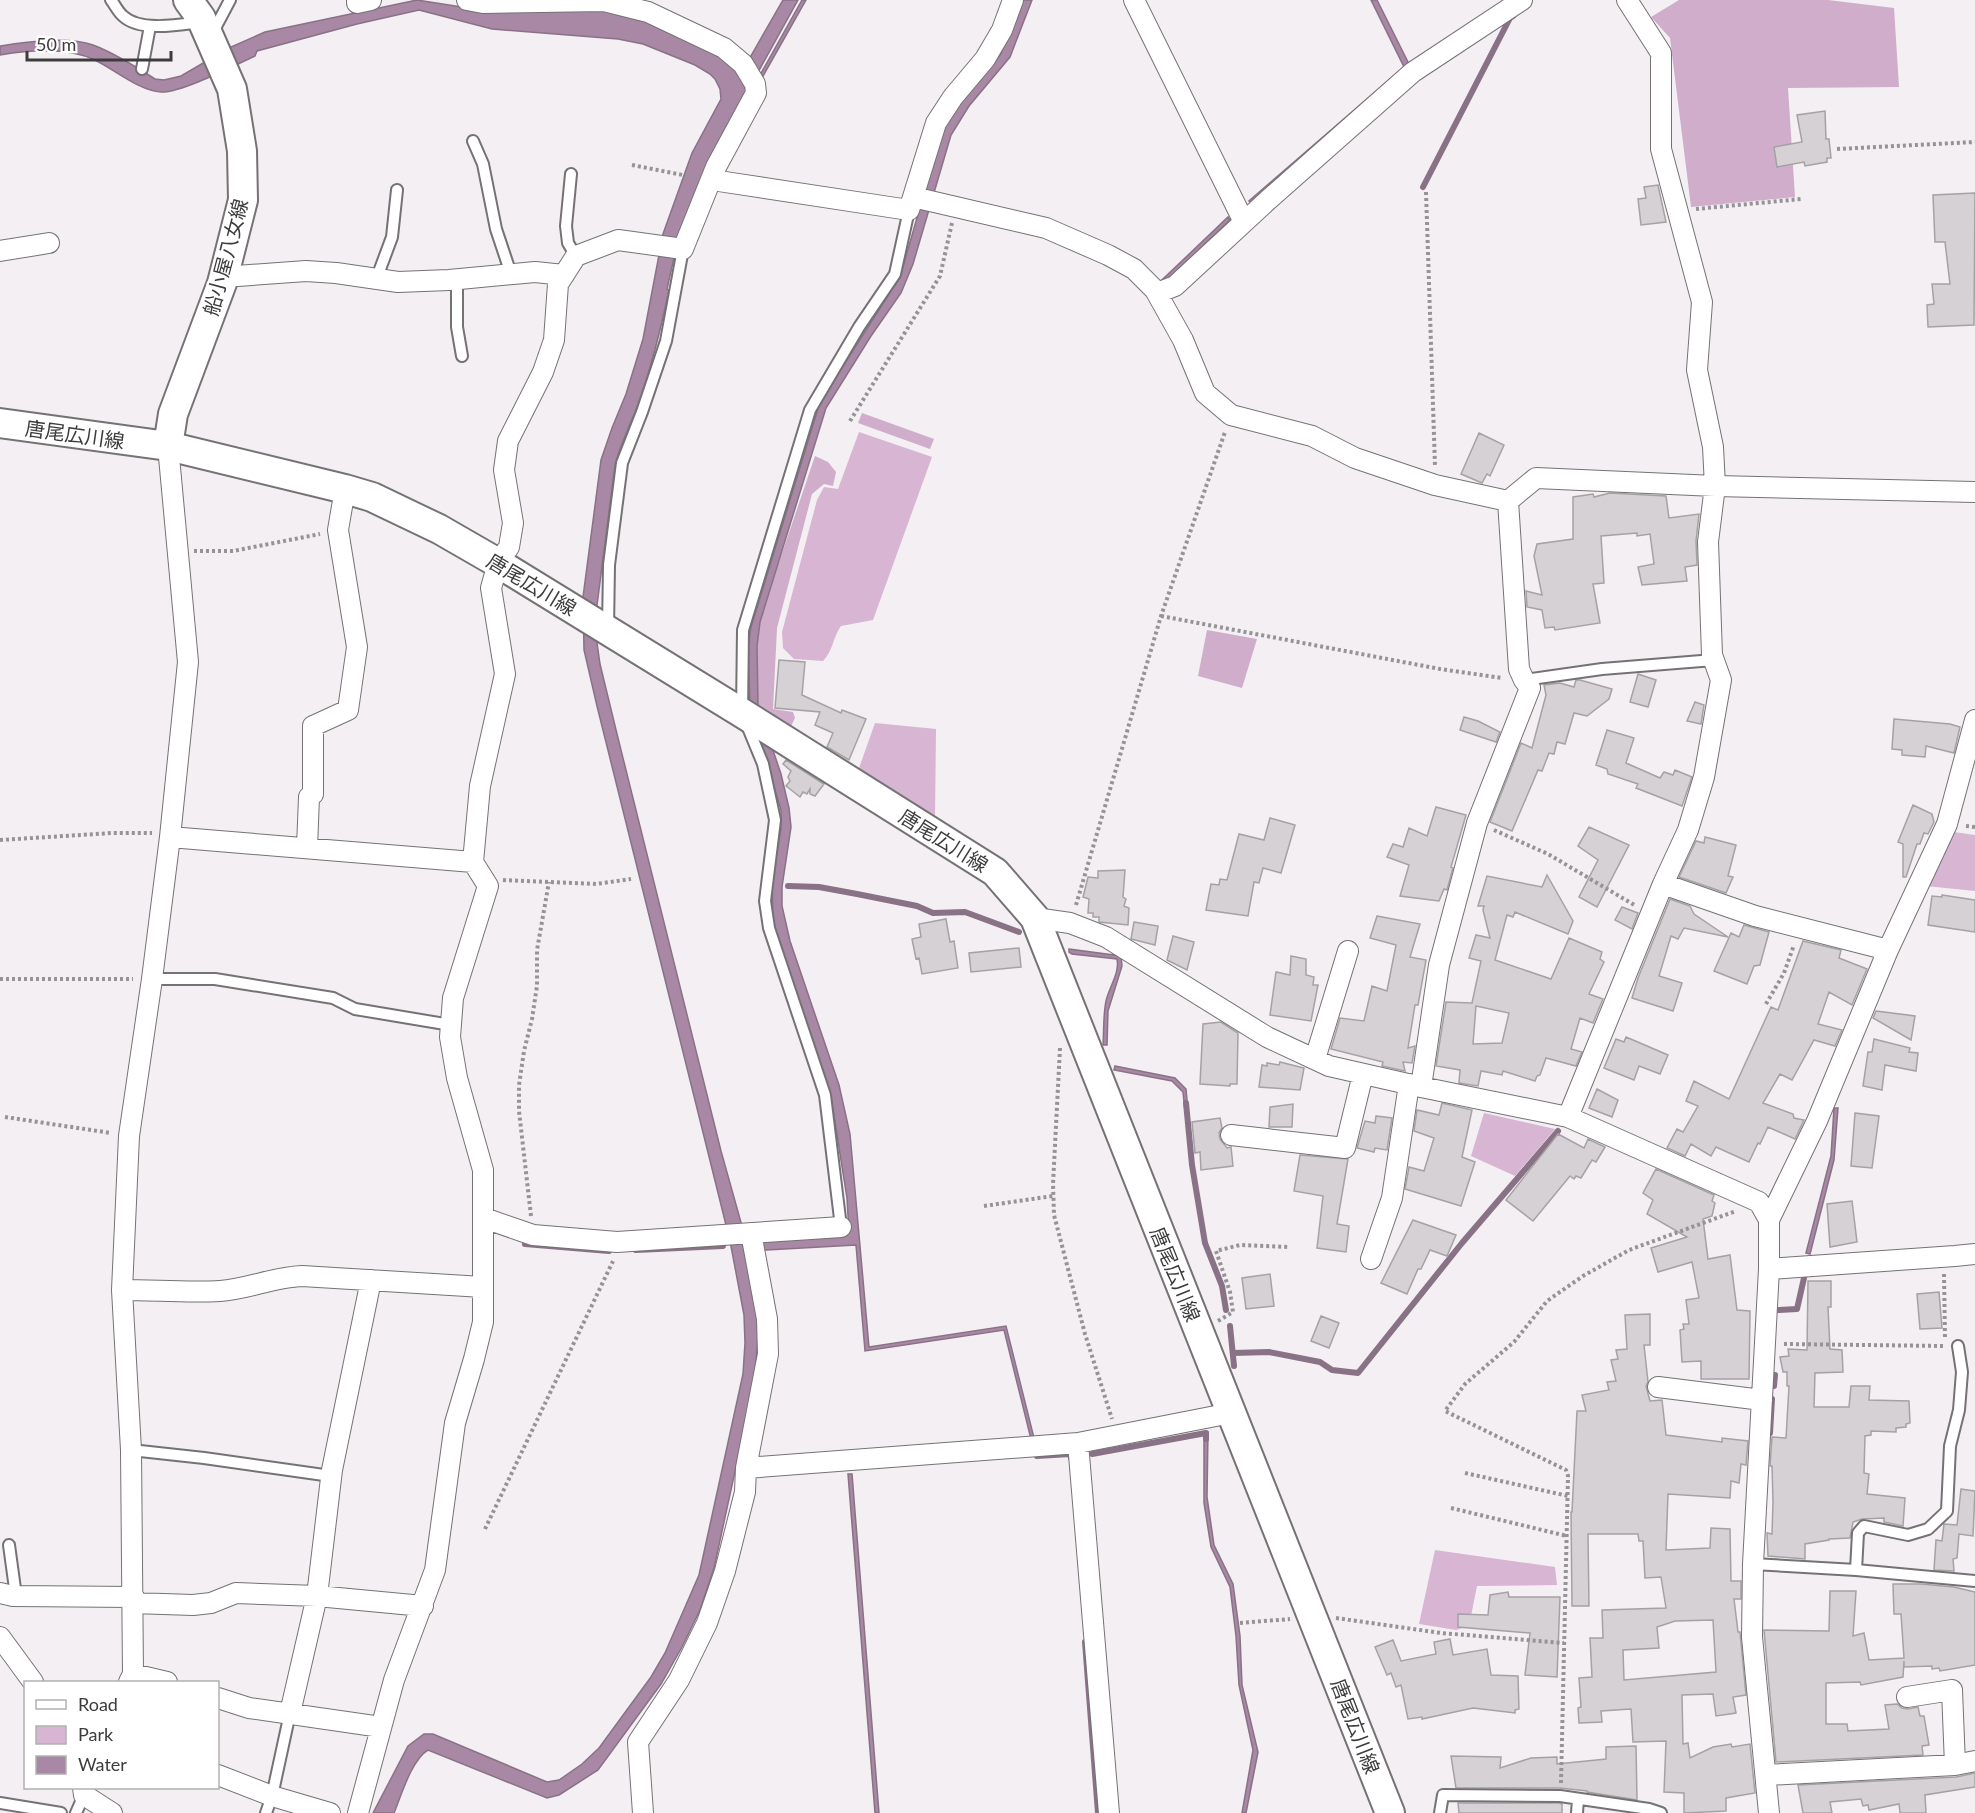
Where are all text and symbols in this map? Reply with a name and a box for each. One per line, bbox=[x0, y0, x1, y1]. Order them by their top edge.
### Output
scale bar bbox=[27, 24, 171, 62]
text: 50 m bbox=[36, 33, 76, 55]
street label: 船小屋八女線 bbox=[198, 196, 252, 318]
street label: 唐尾広川線 bbox=[24, 415, 126, 453]
street label: 唐尾広川線 bbox=[483, 548, 581, 620]
street label: 唐尾広川線 bbox=[895, 803, 993, 877]
street label: 唐尾広川線 bbox=[1146, 1223, 1206, 1325]
street label: 唐尾広川線 bbox=[1327, 1675, 1385, 1777]
legend bbox=[24, 1681, 219, 1789]
text: Road bbox=[78, 1693, 118, 1715]
text: Park bbox=[78, 1723, 114, 1745]
text: Water bbox=[78, 1753, 127, 1775]

